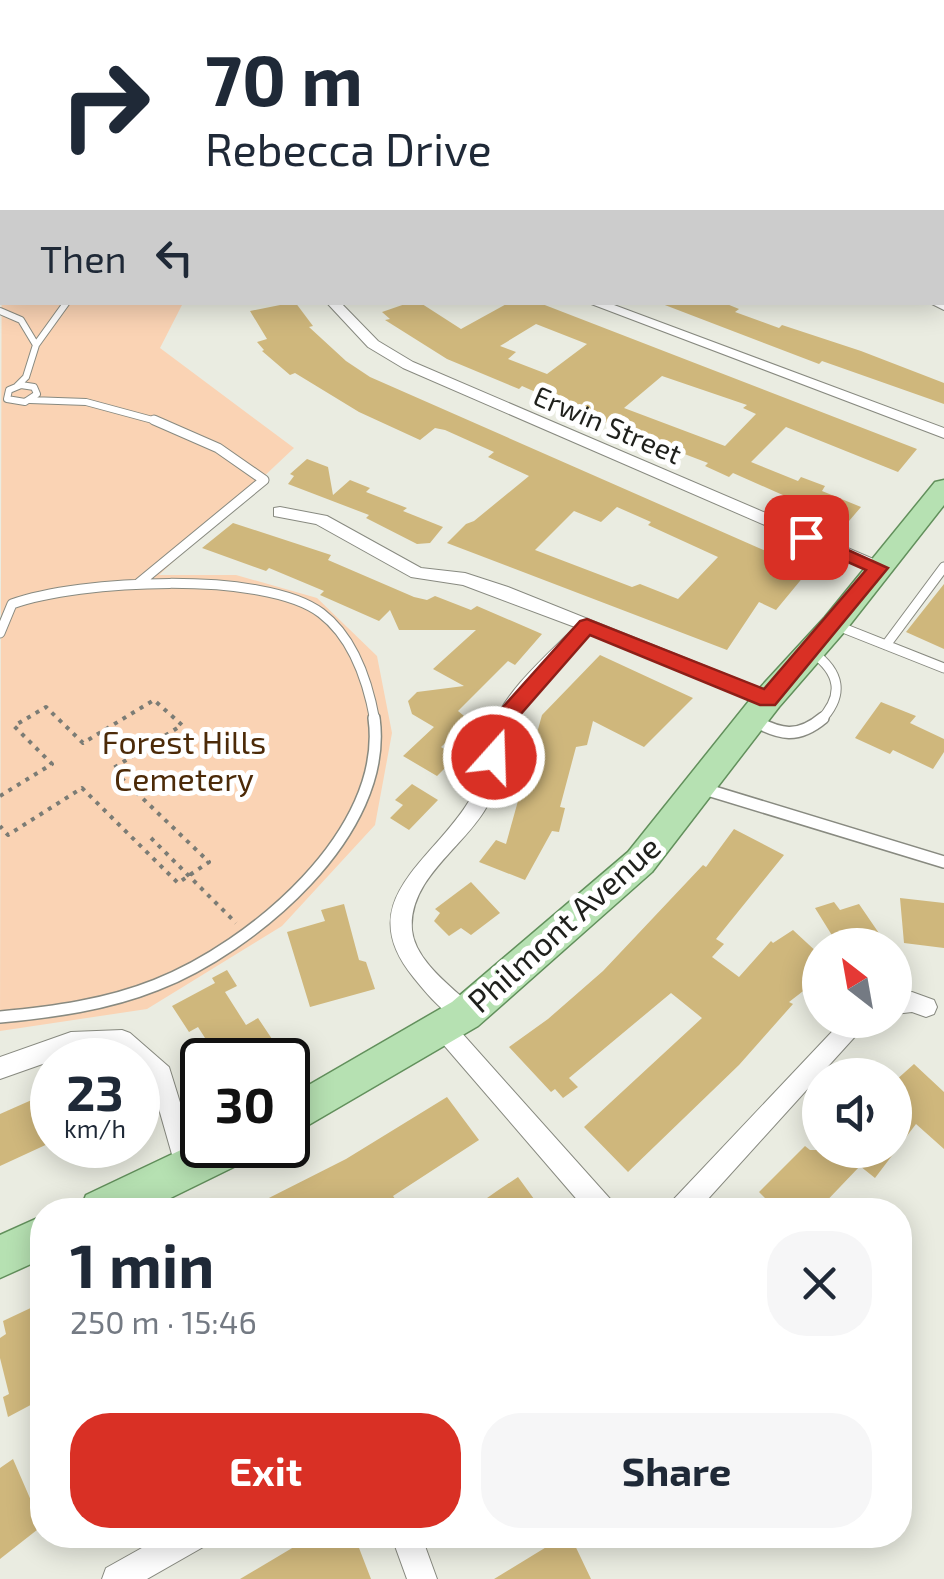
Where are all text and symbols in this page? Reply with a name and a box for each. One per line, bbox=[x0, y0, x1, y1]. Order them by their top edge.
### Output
text: 70 m bbox=[205, 36, 363, 120]
icon: right bbox=[40, 40, 170, 170]
text: Rebecca Drive bbox=[205, 121, 492, 175]
icon: left bbox=[147, 230, 202, 285]
text: Then bbox=[40, 235, 127, 281]
street label: Erwin Street bbox=[529, 378, 687, 470]
pin bbox=[764, 495, 849, 580]
icon: arrive bbox=[779, 510, 834, 565]
position arrow bbox=[442, 705, 546, 809]
park label: Forest Hills Cemetery bbox=[102, 722, 266, 797]
street label: Philmont Avenue bbox=[459, 827, 667, 1019]
north arrow bbox=[802, 928, 912, 1038]
map controls bbox=[802, 928, 912, 1168]
speed limit sign: 30 bbox=[180, 1038, 310, 1168]
button: sound bbox=[802, 1058, 912, 1168]
text: 23 bbox=[66, 1061, 124, 1121]
text: km/h bbox=[64, 1113, 126, 1143]
text: 1 min bbox=[70, 1228, 214, 1300]
button: close bbox=[767, 1231, 872, 1336]
text: 250 m · 15:46 bbox=[70, 1302, 257, 1340]
button: Exit bbox=[70, 1413, 461, 1528]
button: Share bbox=[481, 1413, 872, 1528]

